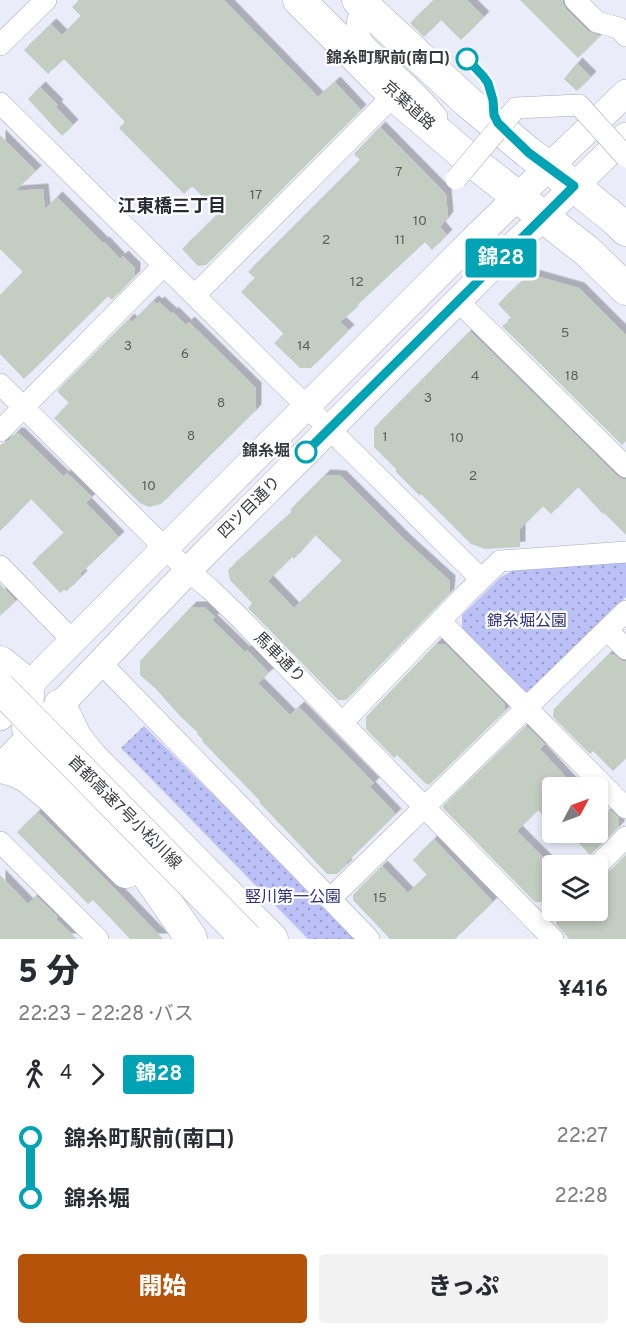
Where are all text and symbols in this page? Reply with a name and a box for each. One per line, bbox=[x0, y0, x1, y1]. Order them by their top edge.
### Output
marker: 錦糸町駅前(南口) bbox=[456, 48, 478, 70]
place label: 錦糸町駅前(南口) bbox=[326, 49, 450, 69]
street label: 京葉道路 bbox=[378, 77, 438, 135]
house number: 7 bbox=[395, 164, 403, 181]
house number: 17 bbox=[250, 187, 262, 204]
district label: 江東橋三丁目 bbox=[118, 196, 226, 219]
house number: 10 bbox=[413, 213, 427, 230]
house number: 2 bbox=[322, 232, 330, 249]
house number: 11 bbox=[395, 232, 405, 249]
line badge: 錦28 bbox=[466, 238, 536, 278]
text: 錦28 bbox=[477, 245, 525, 272]
house number: 12 bbox=[350, 274, 364, 291]
house number: 5 bbox=[561, 325, 569, 342]
house number: 3 bbox=[124, 338, 132, 355]
house number: 14 bbox=[297, 338, 311, 355]
house number: 6 bbox=[181, 346, 189, 363]
house number: 4 bbox=[471, 368, 479, 385]
house number: 18 bbox=[565, 368, 579, 385]
house number: 3 bbox=[424, 390, 432, 407]
house number: 8 bbox=[217, 395, 225, 412]
house number: 8 bbox=[187, 428, 195, 445]
house number: 1 bbox=[382, 429, 388, 446]
house number: 10 bbox=[450, 430, 464, 447]
marker: 錦糸堀 bbox=[295, 441, 317, 463]
place label: 錦糸堀 bbox=[242, 442, 290, 462]
house number: 2 bbox=[469, 468, 477, 485]
street label: 四ツ目通り bbox=[215, 473, 285, 543]
house number: 10 bbox=[142, 478, 156, 495]
park label: 錦糸堀公園 bbox=[487, 612, 567, 632]
street label: 馬車通り bbox=[249, 628, 309, 688]
street label: 首都高速7号小松川線 bbox=[63, 752, 185, 874]
north arrow bbox=[542, 777, 608, 843]
map controls bbox=[542, 777, 608, 921]
button: layers bbox=[542, 855, 608, 921]
park label: 竪川第一公園 bbox=[245, 888, 341, 908]
house number: 15 bbox=[373, 890, 387, 907]
text: 5 分 bbox=[18, 953, 79, 995]
text: ¥416 bbox=[558, 977, 608, 1004]
text: 22:23 – 22:28 · バス bbox=[18, 1002, 194, 1028]
icon: walk bbox=[18, 1058, 51, 1091]
icon: forward bbox=[81, 1058, 114, 1091]
text: 4 bbox=[60, 1061, 72, 1087]
text: 錦28 bbox=[135, 1061, 182, 1088]
text: 22:27 bbox=[557, 1124, 608, 1150]
text: 錦糸町駅前(南口) bbox=[64, 1127, 234, 1154]
text: 22:28 bbox=[555, 1184, 608, 1210]
text: 錦糸堀 bbox=[64, 1187, 130, 1214]
button: 開始 bbox=[18, 1254, 307, 1323]
button: きっぷ bbox=[319, 1254, 608, 1323]

